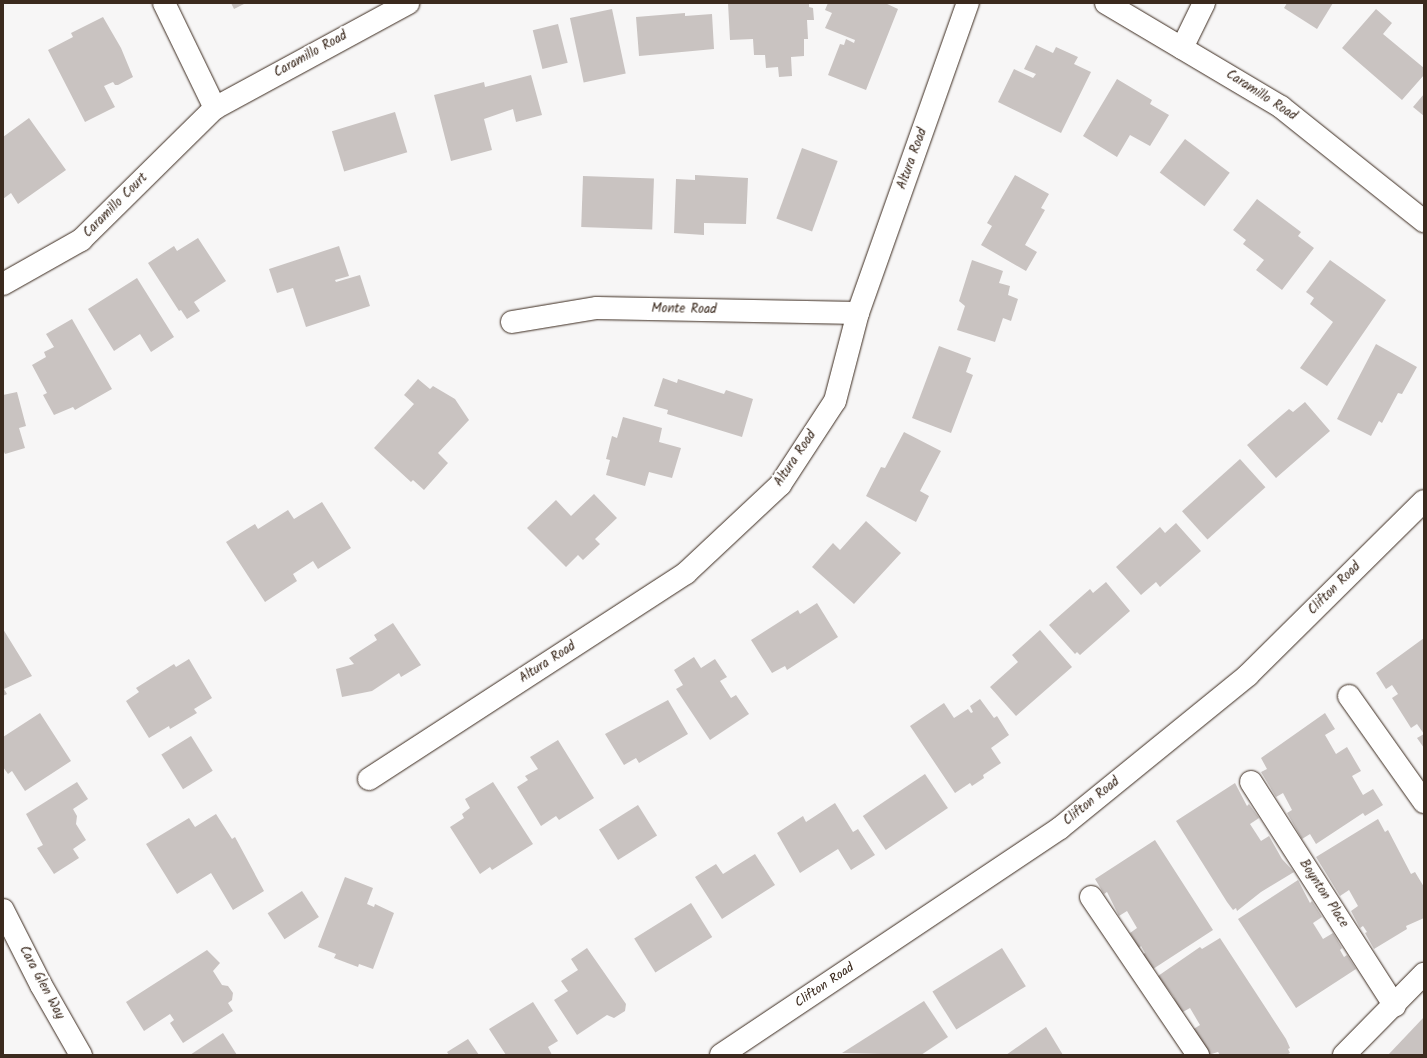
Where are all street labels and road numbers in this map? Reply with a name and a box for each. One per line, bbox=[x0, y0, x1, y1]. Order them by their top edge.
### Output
street label: Caramillo Road bbox=[272, 28, 350, 82]
street label: Caramillo Road bbox=[1223, 67, 1299, 125]
street label: Altura Road bbox=[895, 126, 931, 192]
street label: Caramillo Court bbox=[81, 171, 151, 241]
street label: Monte Road bbox=[651, 302, 717, 318]
street label: Altura Road bbox=[772, 428, 820, 490]
street label: Clifton Road bbox=[1305, 559, 1365, 619]
street label: Altura Road bbox=[517, 639, 579, 687]
street label: Clifton Road bbox=[1061, 775, 1123, 829]
street label: Boynton Place bbox=[1295, 857, 1351, 931]
street label: Cara Glen Way bbox=[15, 944, 67, 1022]
street label: Clifton Road bbox=[792, 960, 858, 1012]

